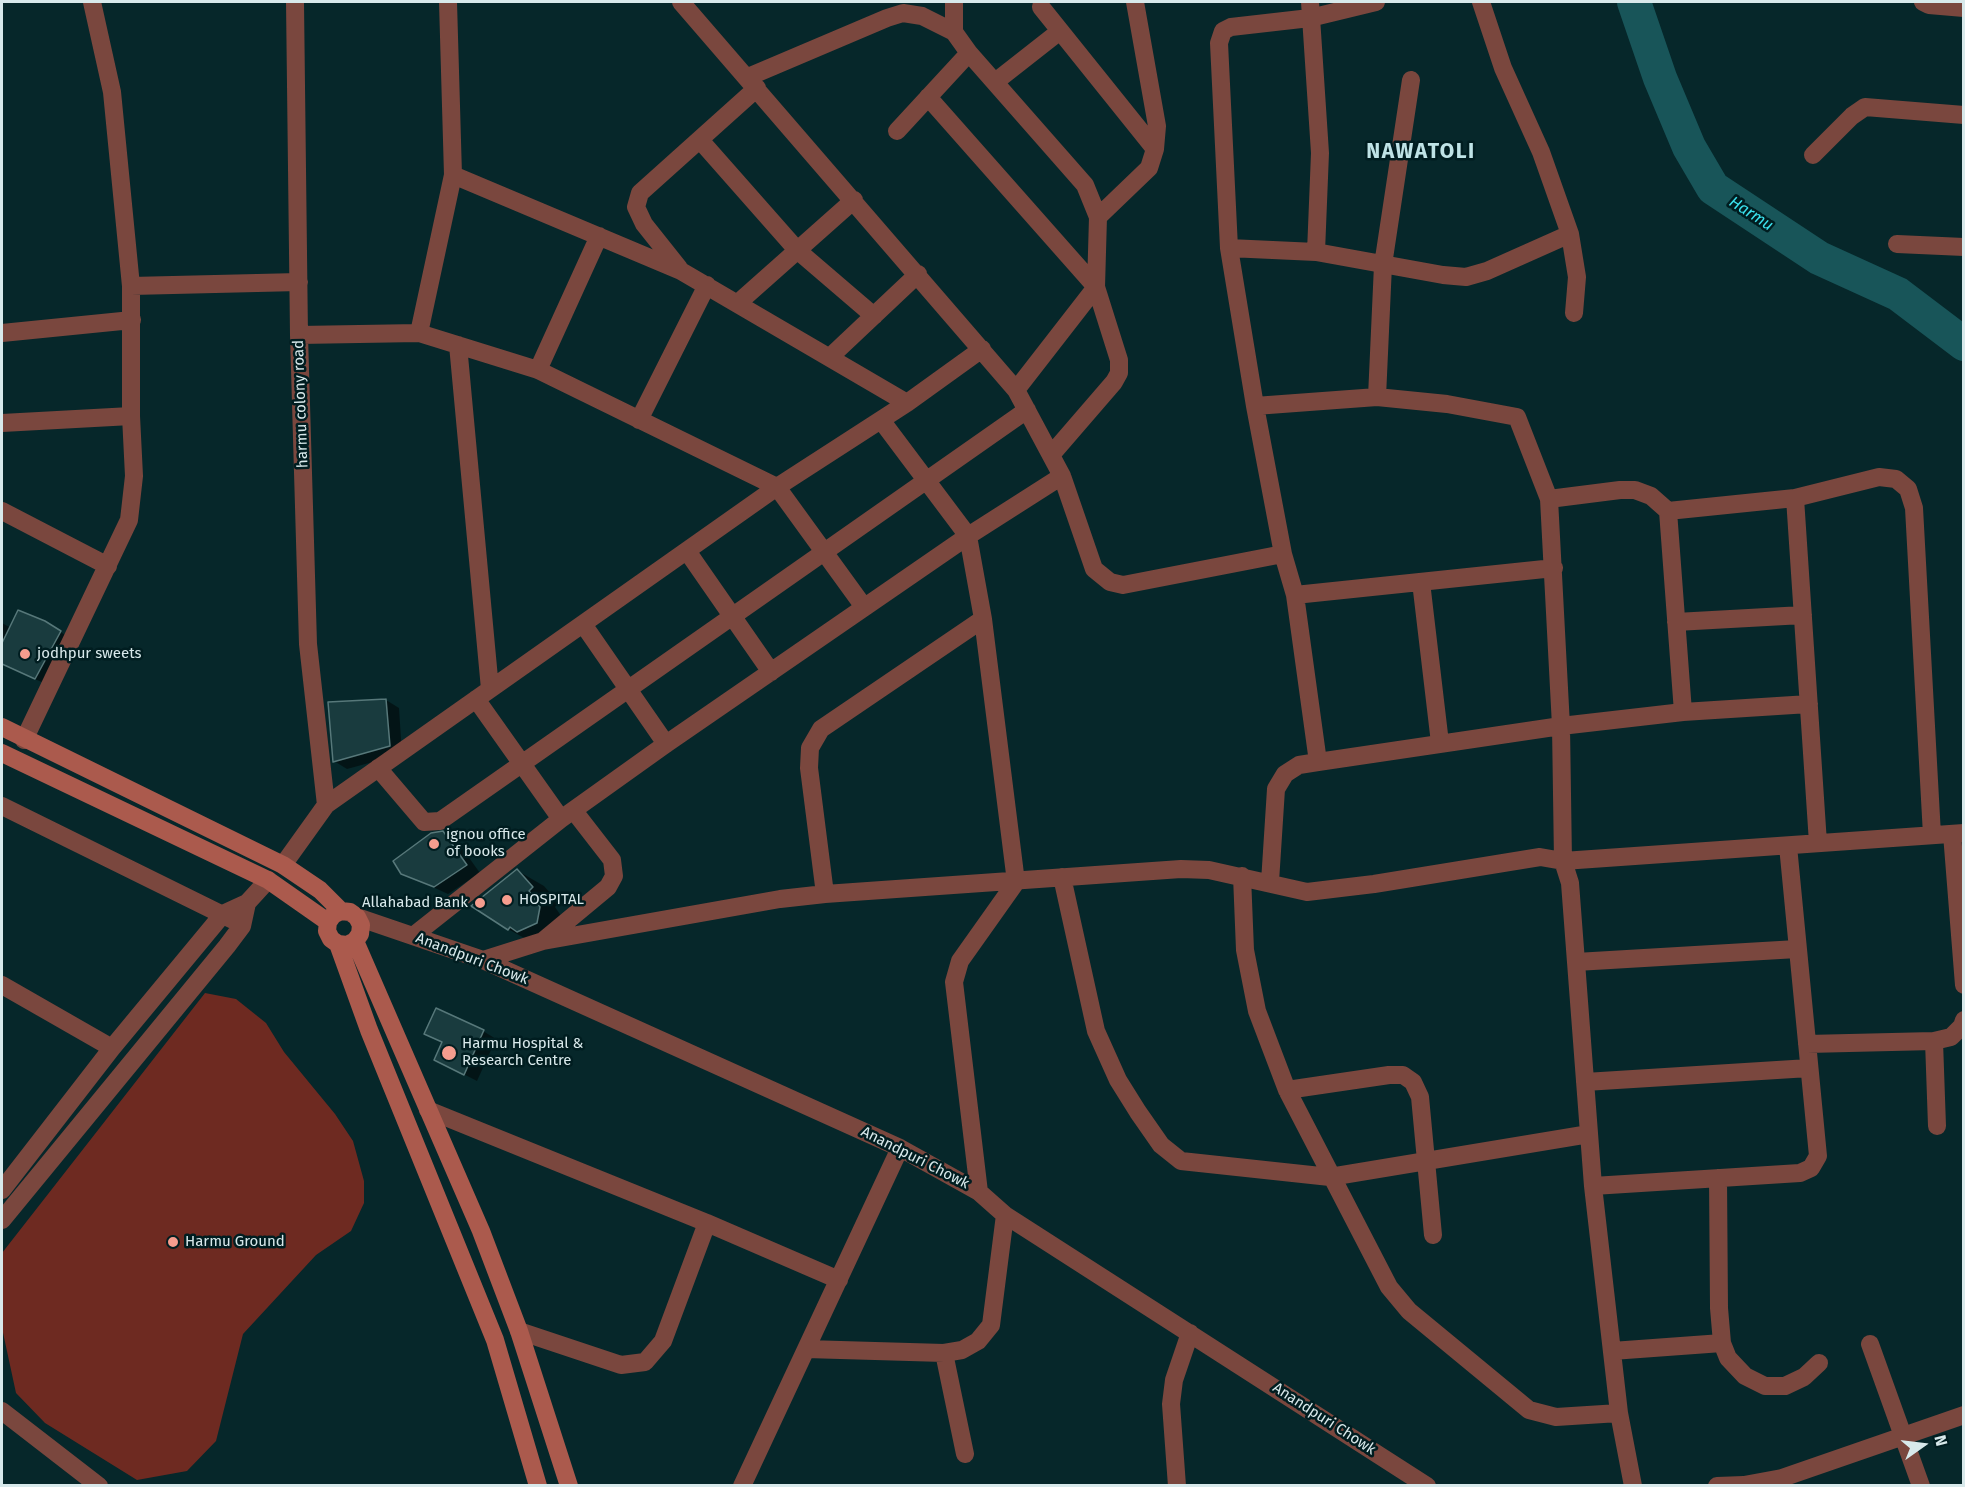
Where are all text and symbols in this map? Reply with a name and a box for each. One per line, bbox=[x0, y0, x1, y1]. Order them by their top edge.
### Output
district label: NAWATOLI bbox=[1366, 139, 1476, 165]
water label: Harmu bbox=[1725, 193, 1777, 235]
street label: harmu colony road bbox=[290, 340, 312, 468]
place label: jodhpur sweets bbox=[37, 645, 142, 663]
marker: jodhpur sweets bbox=[18, 647, 32, 661]
place label: ignou office of books bbox=[446, 826, 526, 861]
marker: ignou office of books bbox=[427, 837, 441, 851]
place label: HOSPITAL bbox=[519, 891, 584, 909]
marker: HOSPITAL bbox=[500, 893, 514, 907]
place label: Allahabad Bank bbox=[362, 894, 468, 912]
marker: Allahabad Bank bbox=[473, 896, 487, 910]
street label: Anandpuri Chowk bbox=[413, 929, 531, 989]
place label: Harmu Hospital & Research Centre bbox=[462, 1035, 583, 1070]
marker: Harmu Hospital & Research Centre bbox=[440, 1044, 458, 1062]
street label: Anandpuri Chowk bbox=[858, 1123, 972, 1193]
place label: Harmu Ground bbox=[185, 1233, 285, 1251]
marker: Harmu Ground bbox=[166, 1235, 180, 1249]
street label: Anandpuri Chowk bbox=[1269, 1379, 1379, 1459]
north arrow bbox=[1893, 1415, 1953, 1475]
text: N bbox=[1930, 1433, 1951, 1448]

